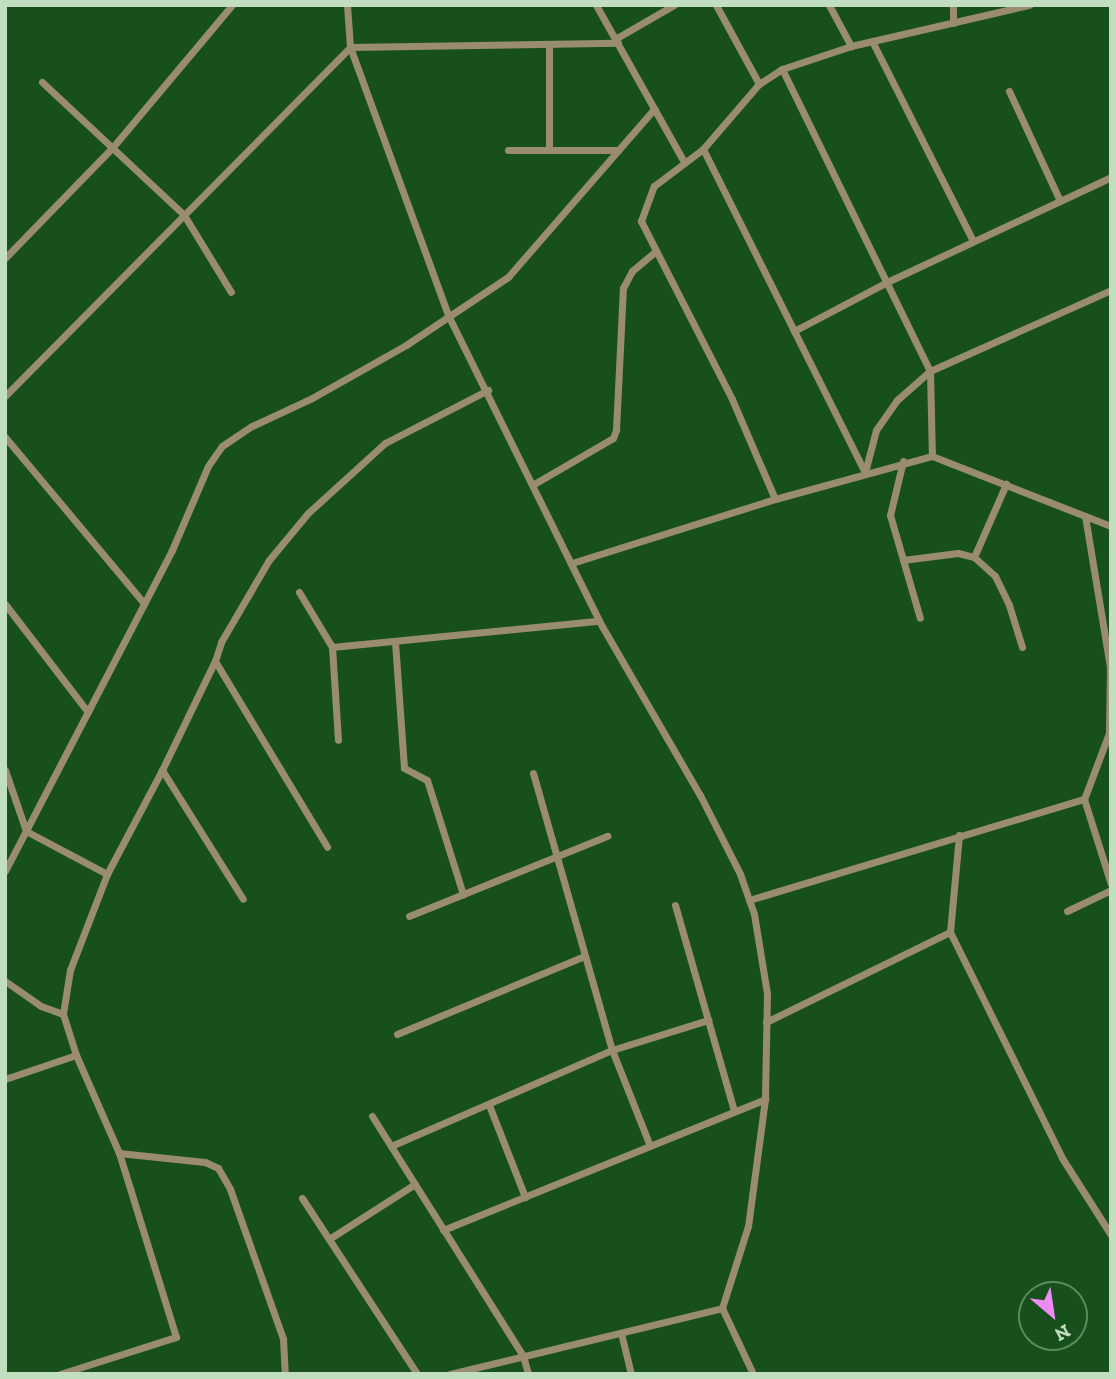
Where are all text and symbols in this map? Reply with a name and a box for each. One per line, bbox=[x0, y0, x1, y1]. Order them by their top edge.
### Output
north arrow bbox=[1018, 1281, 1088, 1351]
text: N bbox=[1051, 1319, 1074, 1347]

